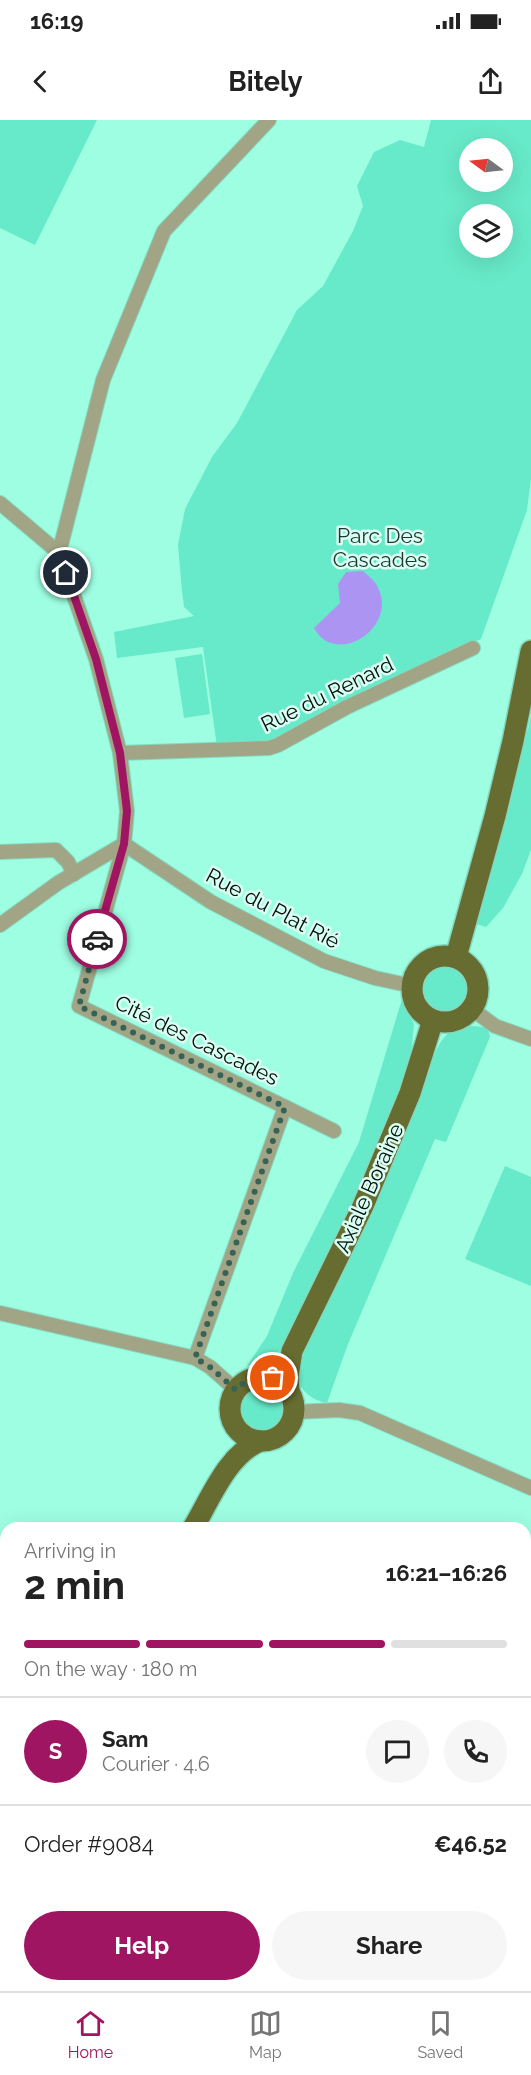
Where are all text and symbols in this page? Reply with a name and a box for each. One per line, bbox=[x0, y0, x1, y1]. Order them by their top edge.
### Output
text: 16:19 bbox=[30, 8, 83, 34]
icon: back bbox=[24, 65, 57, 98]
icon: share bbox=[474, 65, 507, 98]
text: Bitely bbox=[228, 66, 303, 97]
north arrow bbox=[459, 138, 513, 192]
map controls bbox=[459, 138, 513, 258]
button: layers bbox=[459, 204, 513, 258]
park label: Parc Des Cascades bbox=[333, 523, 427, 572]
pin bbox=[40, 547, 91, 598]
icon: home bbox=[49, 556, 82, 589]
street label: Rue du Renard bbox=[257, 651, 397, 737]
street label: Rue du Plat Rié bbox=[202, 862, 344, 954]
courier bbox=[67, 909, 127, 969]
icon: car bbox=[81, 923, 114, 956]
street label: Cité des Cascades bbox=[111, 990, 283, 1090]
street label: Axiale Boraine bbox=[329, 1120, 409, 1256]
pin bbox=[247, 1352, 298, 1403]
icon: bag bbox=[256, 1361, 289, 1394]
text: Arriving in bbox=[24, 1539, 116, 1563]
text: 16:21–16:26 bbox=[386, 1560, 507, 1586]
text: 2 min bbox=[24, 1562, 125, 1608]
text: On the way · 180 m bbox=[24, 1657, 197, 1681]
button: chat bbox=[366, 1720, 429, 1783]
button: phone bbox=[444, 1720, 507, 1783]
text: Sam bbox=[102, 1726, 149, 1752]
text: S bbox=[49, 1738, 62, 1764]
text: Courier · 4.6 bbox=[102, 1752, 210, 1776]
text: Order #9084 bbox=[24, 1831, 154, 1857]
text: €46.52 bbox=[434, 1831, 507, 1857]
button: Help bbox=[24, 1911, 260, 1980]
button: Share bbox=[272, 1911, 507, 1980]
tab: Home bbox=[68, 2007, 113, 2062]
tab: Map bbox=[249, 2007, 282, 2062]
tab: Saved bbox=[417, 2007, 463, 2062]

